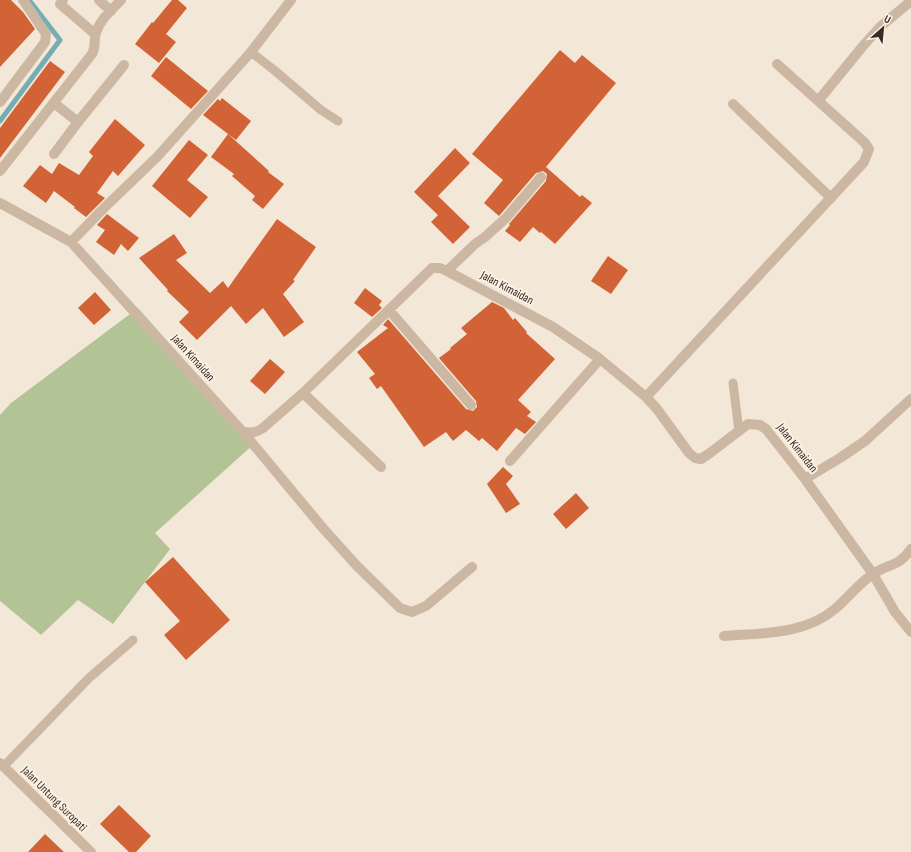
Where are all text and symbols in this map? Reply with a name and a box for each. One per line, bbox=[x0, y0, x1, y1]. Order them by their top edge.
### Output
north arrow bbox=[863, 8, 903, 48]
text: U bbox=[882, 12, 893, 27]
street label: Jalan Kimaidan bbox=[477, 267, 536, 308]
street label: Jalan Kimaidan bbox=[167, 331, 218, 385]
street label: Jalan Kimaidan bbox=[773, 420, 821, 475]
street label: Jalan Untung Suropati bbox=[17, 762, 90, 835]

